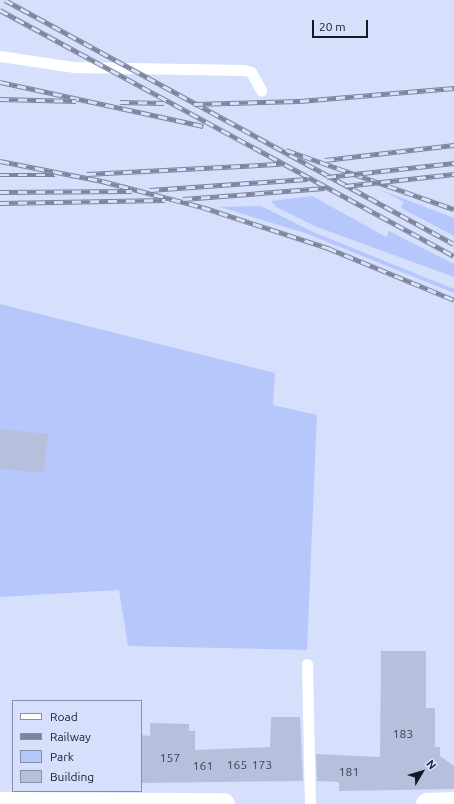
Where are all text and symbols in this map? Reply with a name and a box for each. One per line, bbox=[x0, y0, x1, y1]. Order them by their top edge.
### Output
scale bar bbox=[314, 12, 370, 38]
text: 20 m bbox=[319, 20, 346, 33]
legend bbox=[12, 700, 142, 792]
text: Road bbox=[50, 710, 78, 723]
house number: 183 bbox=[393, 727, 413, 741]
text: Railway bbox=[50, 730, 91, 743]
text: Park bbox=[50, 750, 74, 763]
house number: 157 bbox=[160, 751, 180, 765]
north arrow bbox=[402, 752, 442, 792]
house number: 165 bbox=[227, 758, 247, 772]
house number: 173 bbox=[252, 758, 272, 772]
text: N bbox=[424, 758, 439, 772]
house number: 161 bbox=[193, 759, 213, 773]
house number: 181 bbox=[339, 765, 359, 779]
text: Building bbox=[50, 770, 94, 783]

